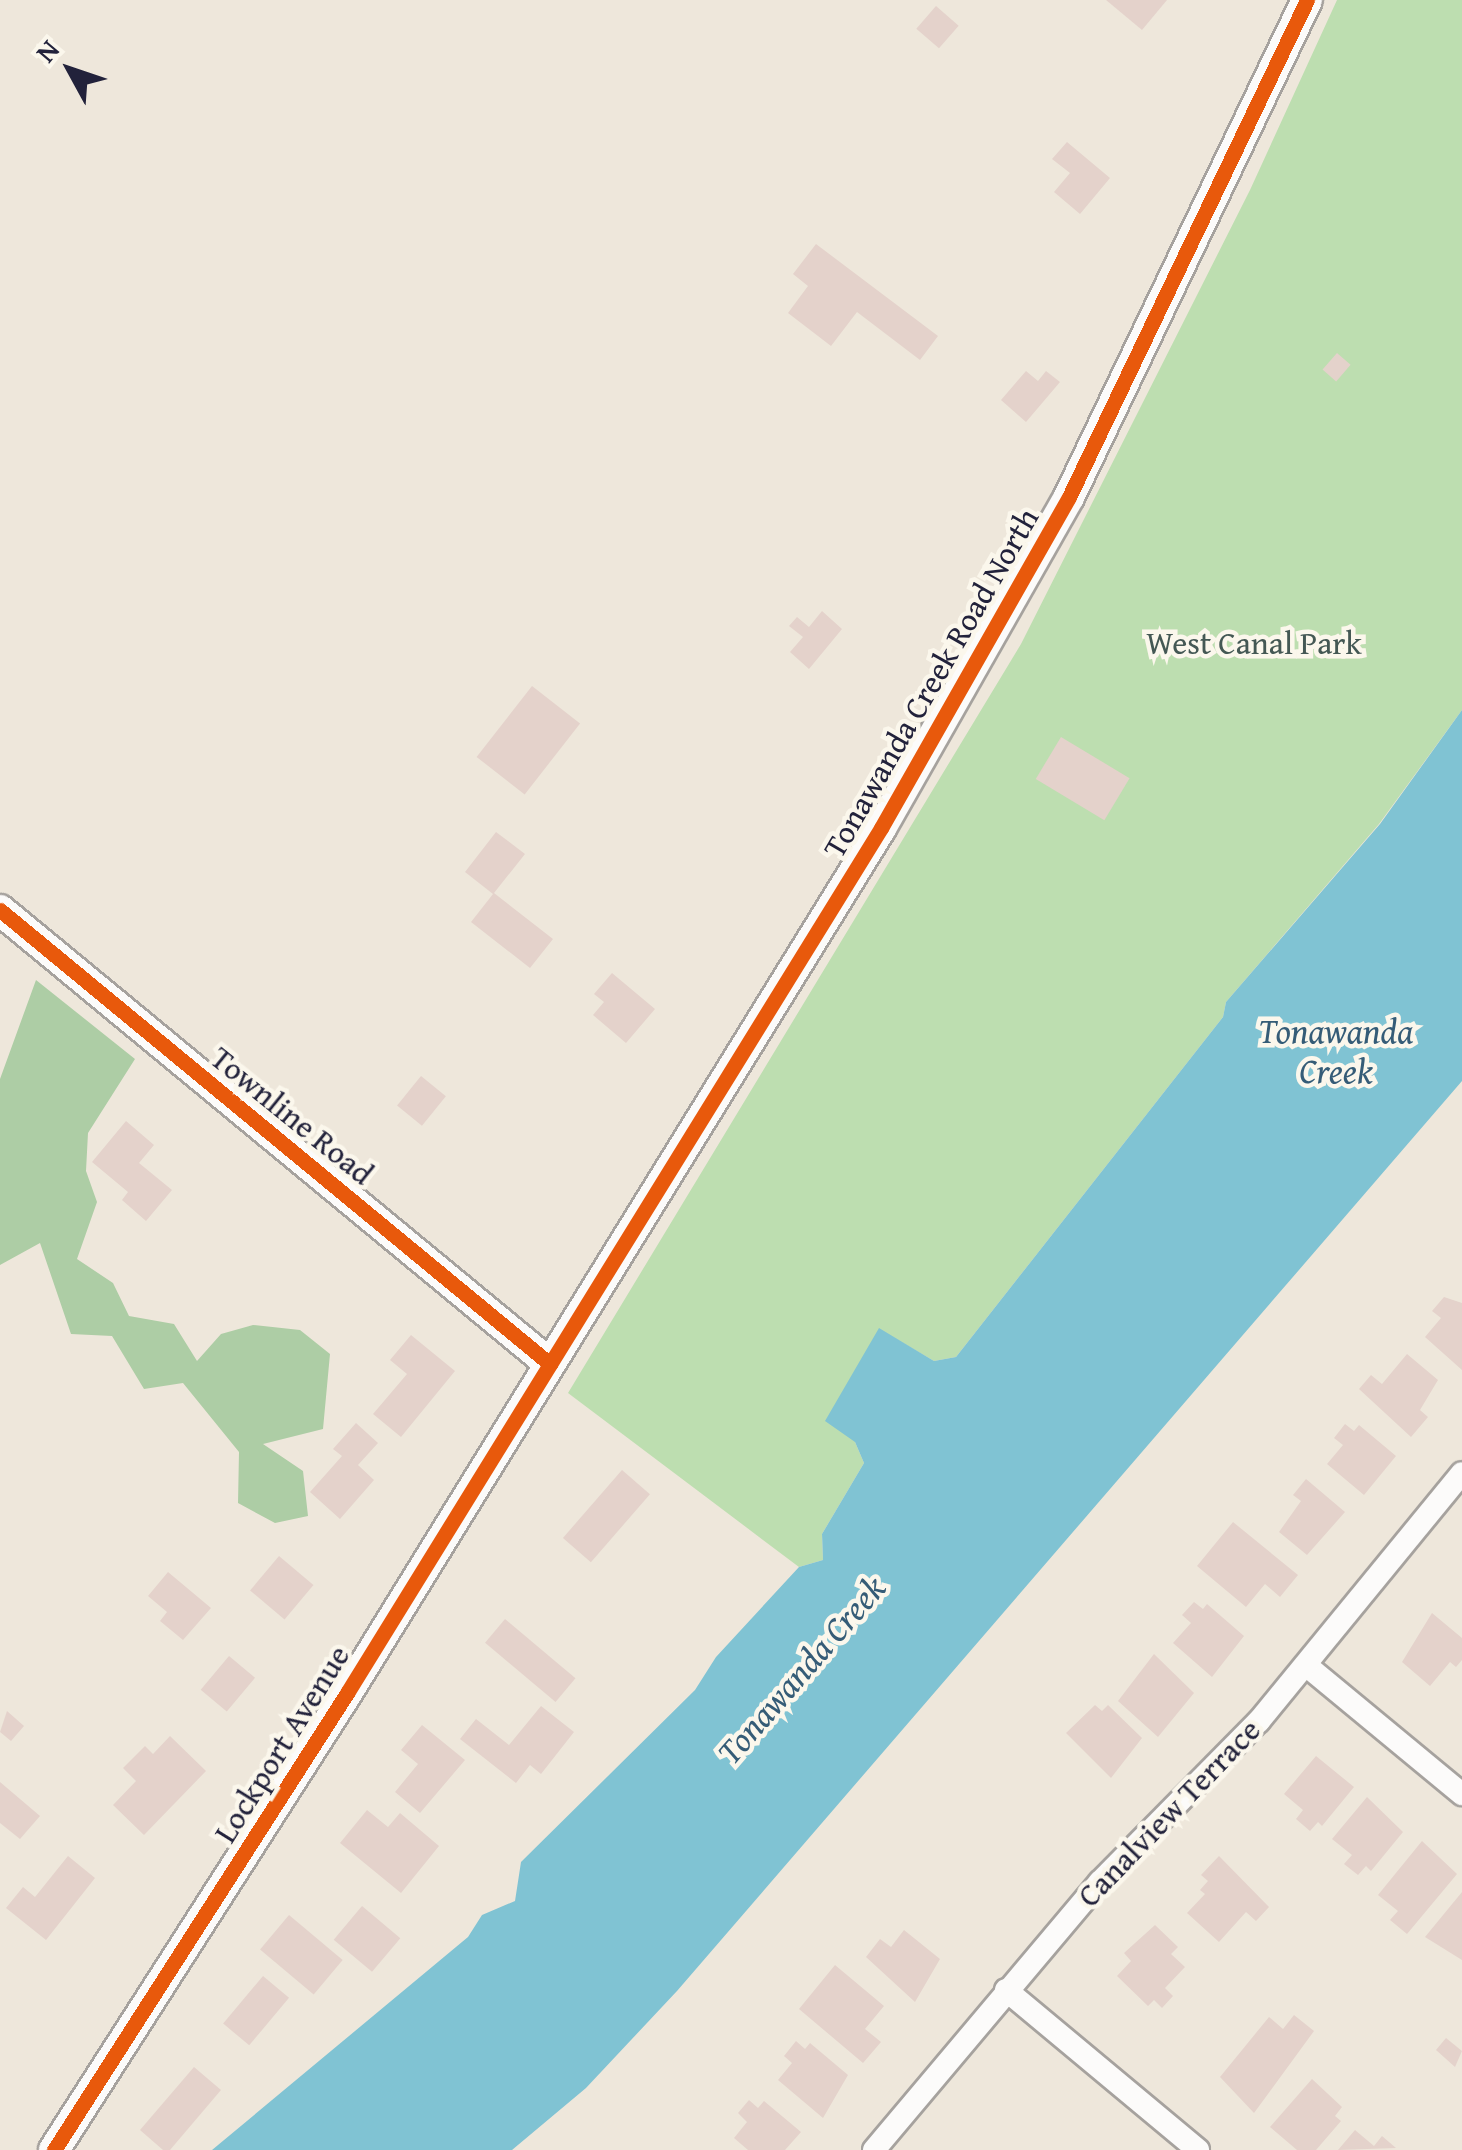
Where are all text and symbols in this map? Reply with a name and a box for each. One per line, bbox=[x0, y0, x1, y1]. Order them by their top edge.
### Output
north arrow bbox=[20, 20, 120, 120]
text: N bbox=[25, 30, 68, 71]
street label: Tonawanda Creek Road North bbox=[815, 501, 1047, 865]
park label: West Canal Park bbox=[1146, 624, 1362, 662]
water label: Tonawanda Creek bbox=[1259, 1010, 1413, 1092]
street label: Townline Road bbox=[203, 1039, 381, 1193]
water label: Tonawanda Creek bbox=[708, 1567, 894, 1773]
street label: Lockport Avenue bbox=[206, 1638, 358, 1850]
street label: Canalview Terrace bbox=[1070, 1711, 1268, 1915]

